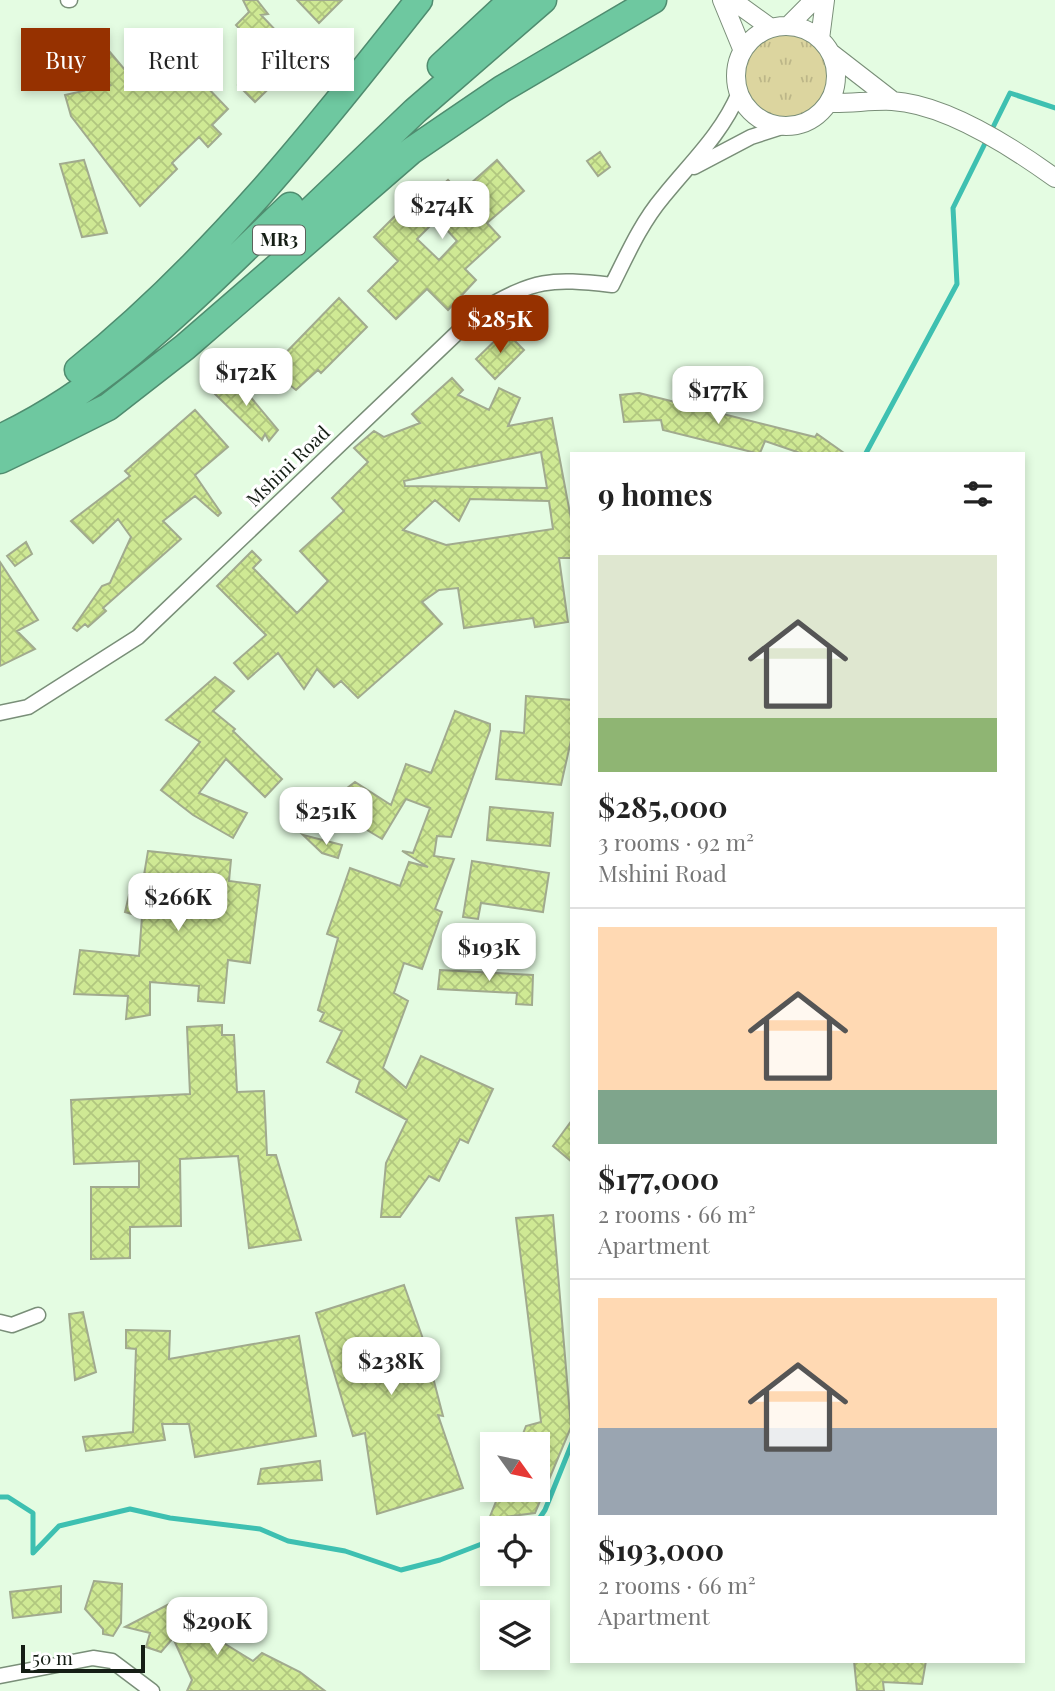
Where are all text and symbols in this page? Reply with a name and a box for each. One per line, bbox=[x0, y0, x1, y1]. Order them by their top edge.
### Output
chip: Buy bbox=[21, 28, 110, 91]
chip: Rent bbox=[124, 28, 223, 91]
chip: Filters bbox=[237, 28, 354, 91]
pin: $274K bbox=[393, 182, 491, 241]
text: $274K bbox=[410, 188, 474, 219]
road number: MR3 bbox=[253, 226, 305, 254]
pin: $285K bbox=[451, 296, 549, 355]
text: $285K bbox=[467, 302, 533, 333]
pin: $172K bbox=[197, 348, 295, 408]
text: $172K bbox=[216, 355, 276, 386]
pin: $177K bbox=[669, 366, 767, 426]
text: $177K bbox=[688, 373, 748, 404]
street label: Mshini Road bbox=[240, 419, 335, 512]
text: 9 homes bbox=[598, 474, 713, 514]
icon: filters bbox=[959, 475, 997, 513]
icon: home bbox=[735, 601, 861, 727]
text: $285,000 bbox=[598, 786, 728, 826]
pin: $251K bbox=[277, 788, 375, 847]
text: $251K bbox=[295, 794, 357, 825]
text: 3 rooms · 92 m² bbox=[598, 826, 754, 857]
text: Mshini Road bbox=[598, 857, 727, 888]
pin: $266K bbox=[129, 874, 227, 933]
text: $266K bbox=[144, 880, 212, 911]
pin: $193K bbox=[440, 923, 538, 983]
text: $193K bbox=[458, 930, 520, 961]
icon: home bbox=[735, 973, 861, 1099]
text: $177,000 bbox=[598, 1158, 719, 1198]
text: 2 rooms · 66 m² bbox=[598, 1198, 756, 1229]
text: Apartment bbox=[598, 1229, 710, 1260]
pin: $238K bbox=[342, 1338, 440, 1397]
text: $238K bbox=[358, 1344, 424, 1375]
icon: home bbox=[735, 1344, 861, 1470]
north arrow bbox=[480, 1432, 550, 1502]
map controls bbox=[480, 1432, 550, 1670]
button: locate bbox=[480, 1516, 550, 1586]
text: $193,000 bbox=[598, 1529, 724, 1569]
text: 2 rooms · 66 m² bbox=[598, 1569, 756, 1600]
pin: $290K bbox=[168, 1598, 266, 1657]
button: layers bbox=[480, 1600, 550, 1670]
text: Apartment bbox=[598, 1600, 710, 1631]
text: $290K bbox=[182, 1604, 252, 1635]
scale bar bbox=[21, 1642, 145, 1674]
text: 50 m bbox=[32, 1644, 73, 1670]

